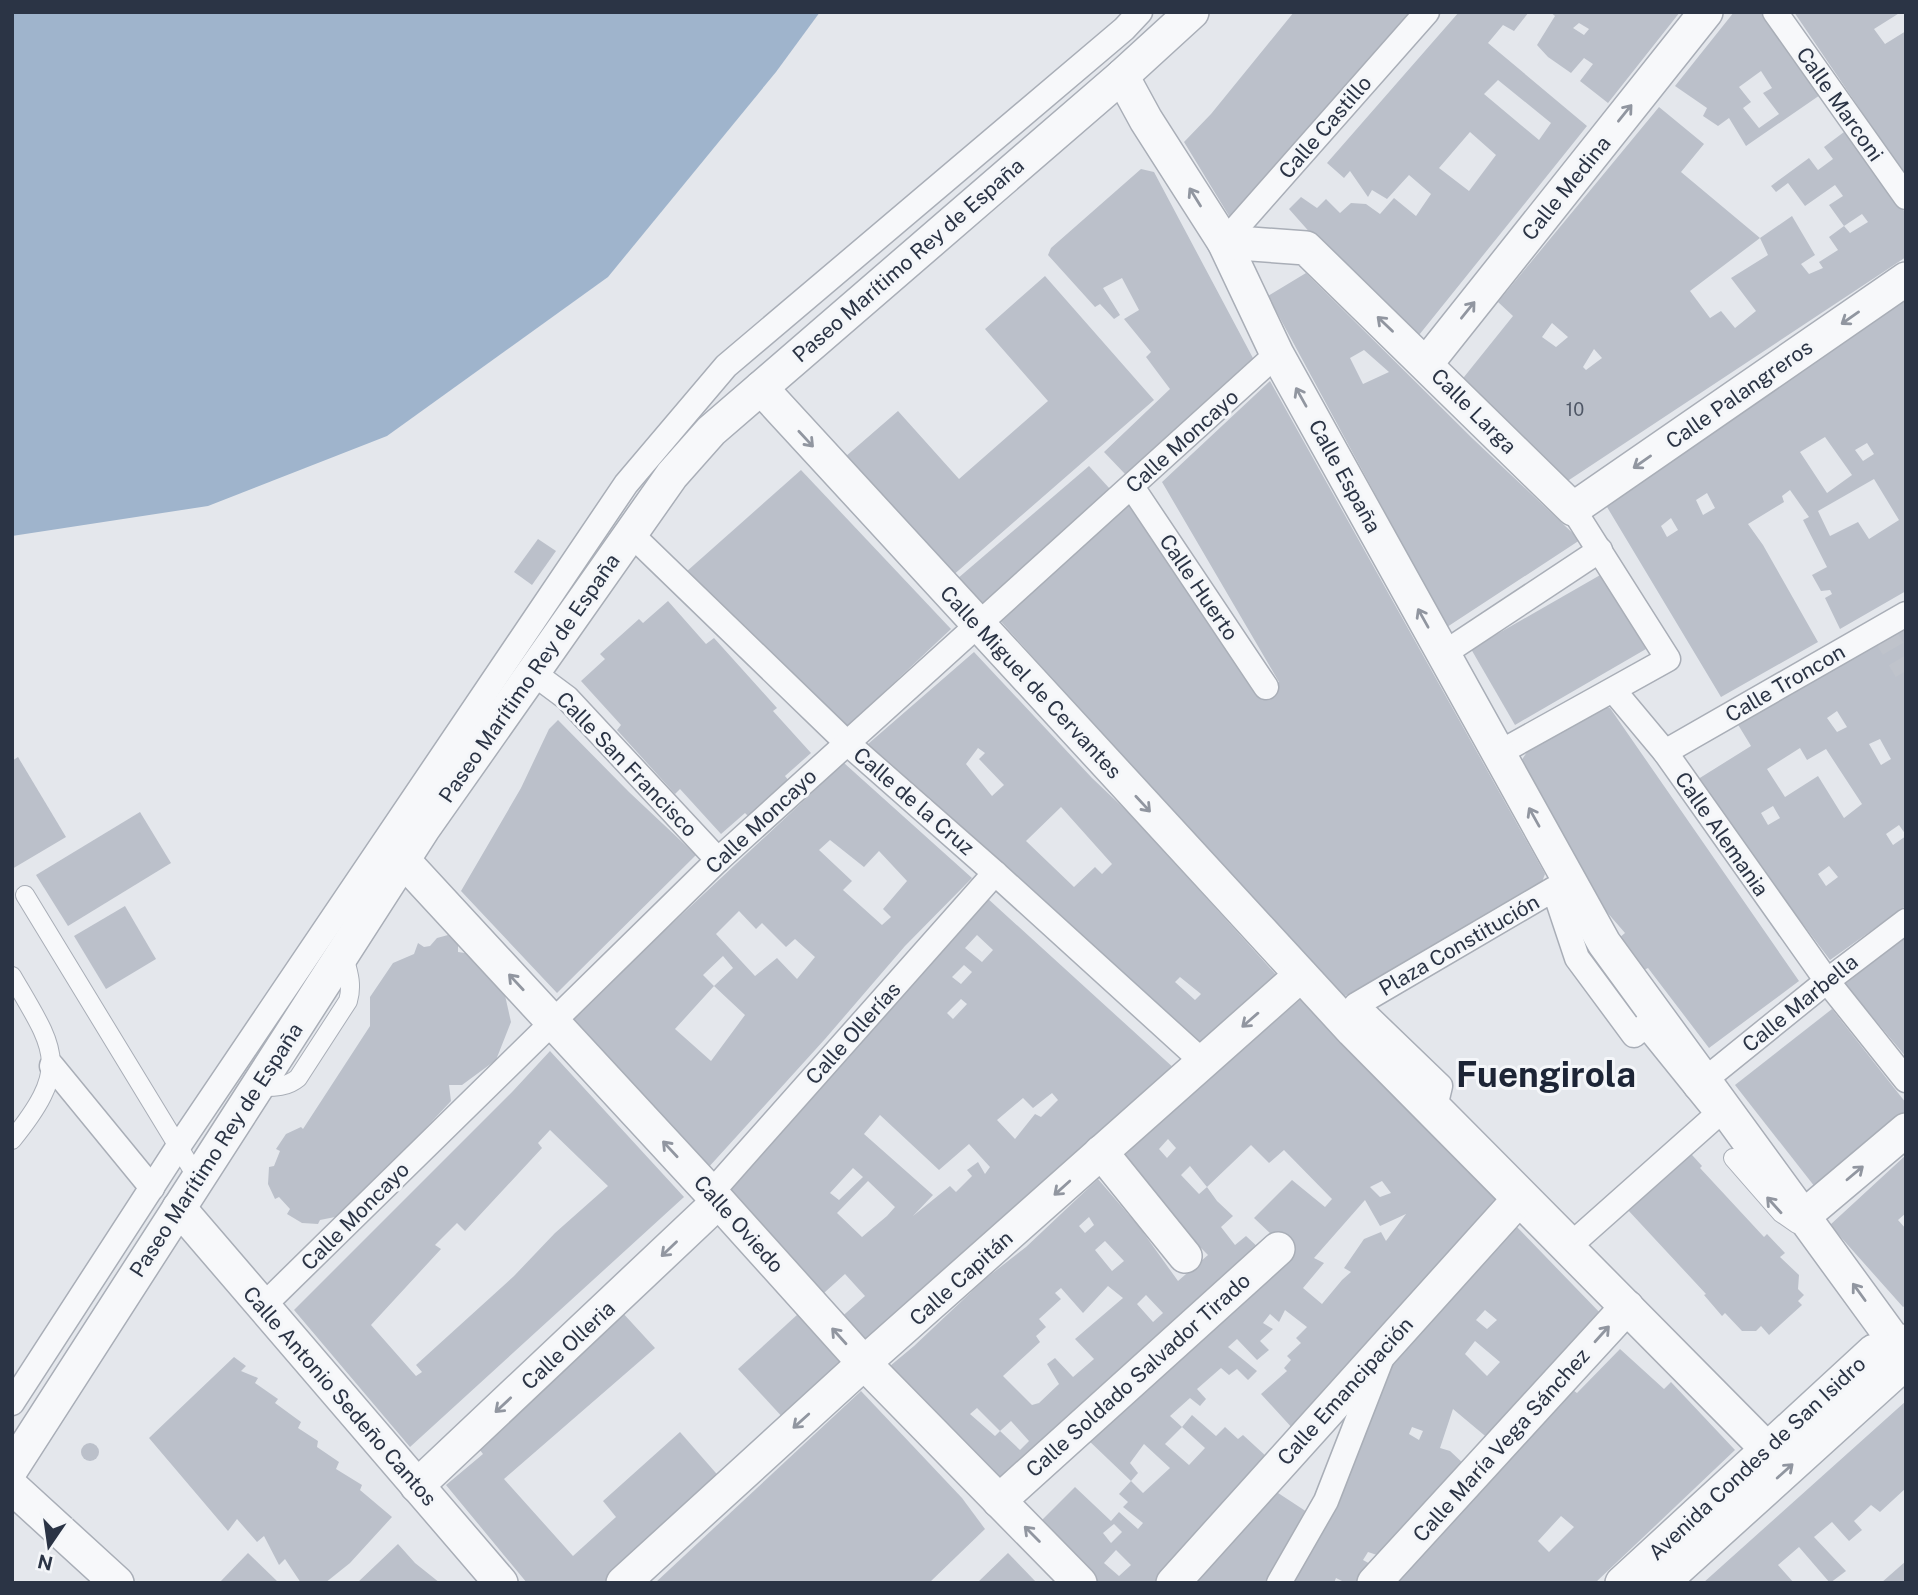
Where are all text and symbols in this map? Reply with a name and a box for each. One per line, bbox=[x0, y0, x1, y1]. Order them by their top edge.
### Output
street label: Calle Marconi bbox=[1792, 42, 1888, 166]
street label: Calle Castillo bbox=[1274, 70, 1376, 184]
one-way arrow bbox=[1618, 105, 1633, 123]
street label: Calle Medina bbox=[1516, 131, 1616, 245]
street label: Paseo Marítimo Rey de España bbox=[787, 153, 1029, 367]
one-way arrow bbox=[1187, 187, 1201, 207]
one-way arrow bbox=[1461, 302, 1476, 320]
one-way arrow bbox=[1841, 311, 1860, 325]
one-way arrow bbox=[1377, 316, 1394, 333]
street label: Calle Palangreros bbox=[1661, 334, 1817, 454]
street label: Calle Larga bbox=[1426, 363, 1522, 459]
street label: Calle Moncayo bbox=[1121, 384, 1243, 498]
one-way arrow bbox=[1294, 388, 1308, 408]
house number: 10 bbox=[1566, 399, 1584, 420]
street label: Calle España bbox=[1304, 415, 1386, 537]
one-way arrow bbox=[798, 430, 814, 448]
one-way arrow bbox=[1633, 455, 1652, 469]
street label: Calle Huerto bbox=[1154, 529, 1244, 645]
street label: Paseo Marítimo Rey de España bbox=[433, 549, 625, 807]
street label: Calle Miguel de Cervantes bbox=[935, 580, 1127, 784]
one-way arrow bbox=[1416, 608, 1429, 629]
street label: Calle Troncon bbox=[1721, 639, 1849, 727]
street label: Calle San Francisco bbox=[551, 686, 703, 842]
street label: Calle de la Cruz bbox=[849, 742, 979, 860]
street label: Calle Moncayo bbox=[700, 763, 822, 879]
street label: Calle Alemania bbox=[1670, 767, 1774, 901]
one-way arrow bbox=[1135, 795, 1152, 812]
one-way arrow bbox=[1526, 807, 1540, 828]
street label: Plaza Constitución bbox=[1374, 889, 1544, 1001]
street label: Calle Marbella bbox=[1737, 949, 1863, 1057]
one-way arrow bbox=[507, 974, 524, 991]
street label: Calle Ollerías bbox=[800, 977, 906, 1089]
one-way arrow bbox=[1241, 1012, 1259, 1028]
street label: Paseo Marítimo Rey de España bbox=[124, 1018, 308, 1282]
district label: Fuengirola bbox=[1456, 1054, 1636, 1095]
one-way arrow bbox=[662, 1141, 679, 1158]
street label: Calle Moncayo bbox=[296, 1157, 414, 1275]
one-way arrow bbox=[1846, 1165, 1864, 1181]
street label: Calle Oviedo bbox=[689, 1170, 789, 1278]
one-way arrow bbox=[1053, 1180, 1071, 1196]
one-way arrow bbox=[1766, 1196, 1782, 1214]
street label: Calle Capitán bbox=[904, 1225, 1018, 1331]
one-way arrow bbox=[660, 1241, 677, 1258]
street label: Calle Soldado Salvador Tirado bbox=[1021, 1268, 1255, 1482]
street label: Calle Antonio Sedeño Cantos bbox=[238, 1281, 442, 1511]
one-way arrow bbox=[1852, 1283, 1866, 1302]
street label: Calle Olleria bbox=[516, 1295, 620, 1395]
street label: Calle Emancipación bbox=[1272, 1312, 1418, 1470]
one-way arrow bbox=[1594, 1326, 1611, 1343]
one-way arrow bbox=[831, 1327, 847, 1345]
street label: Calle María Vega Sánchez bbox=[1408, 1343, 1594, 1547]
street label: Avenida Condes de San Isidro bbox=[1643, 1351, 1871, 1565]
one-way arrow bbox=[495, 1397, 512, 1414]
one-way arrow bbox=[792, 1413, 810, 1429]
one-way arrow bbox=[1776, 1463, 1794, 1479]
north arrow bbox=[14, 1511, 84, 1581]
one-way arrow bbox=[1023, 1526, 1040, 1543]
text: N bbox=[35, 1550, 55, 1575]

